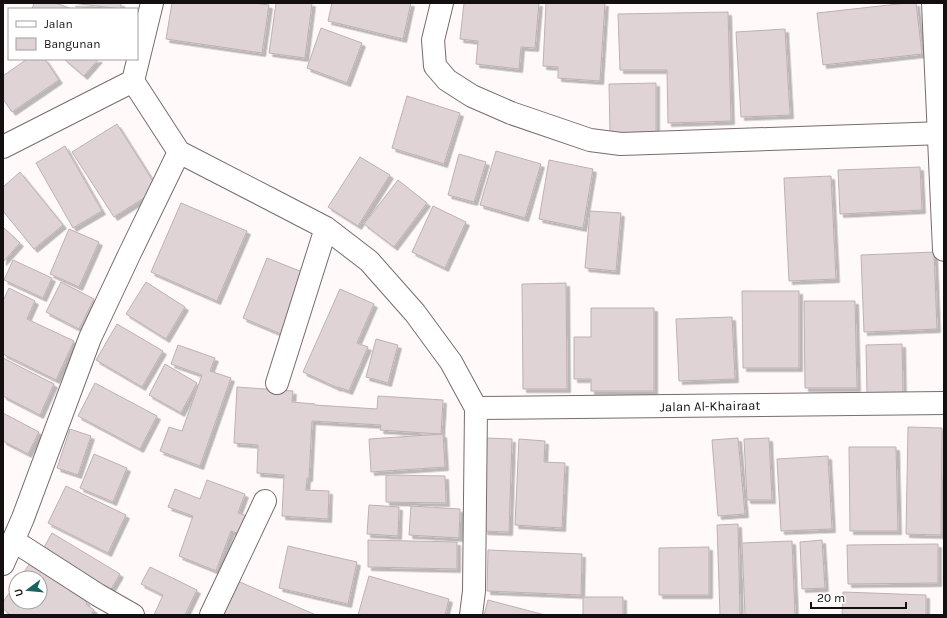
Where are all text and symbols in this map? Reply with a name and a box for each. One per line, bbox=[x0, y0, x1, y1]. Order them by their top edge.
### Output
legend bbox=[8, 8, 138, 60]
text: Jalan bbox=[44, 17, 73, 31]
text: Bangunan bbox=[44, 37, 100, 51]
street label: Jalan Al-Khairaat bbox=[660, 398, 760, 414]
north arrow bbox=[8, 570, 48, 610]
scale bar bbox=[811, 584, 906, 610]
text: U bbox=[12, 587, 26, 598]
text: 20 m bbox=[817, 591, 845, 605]

